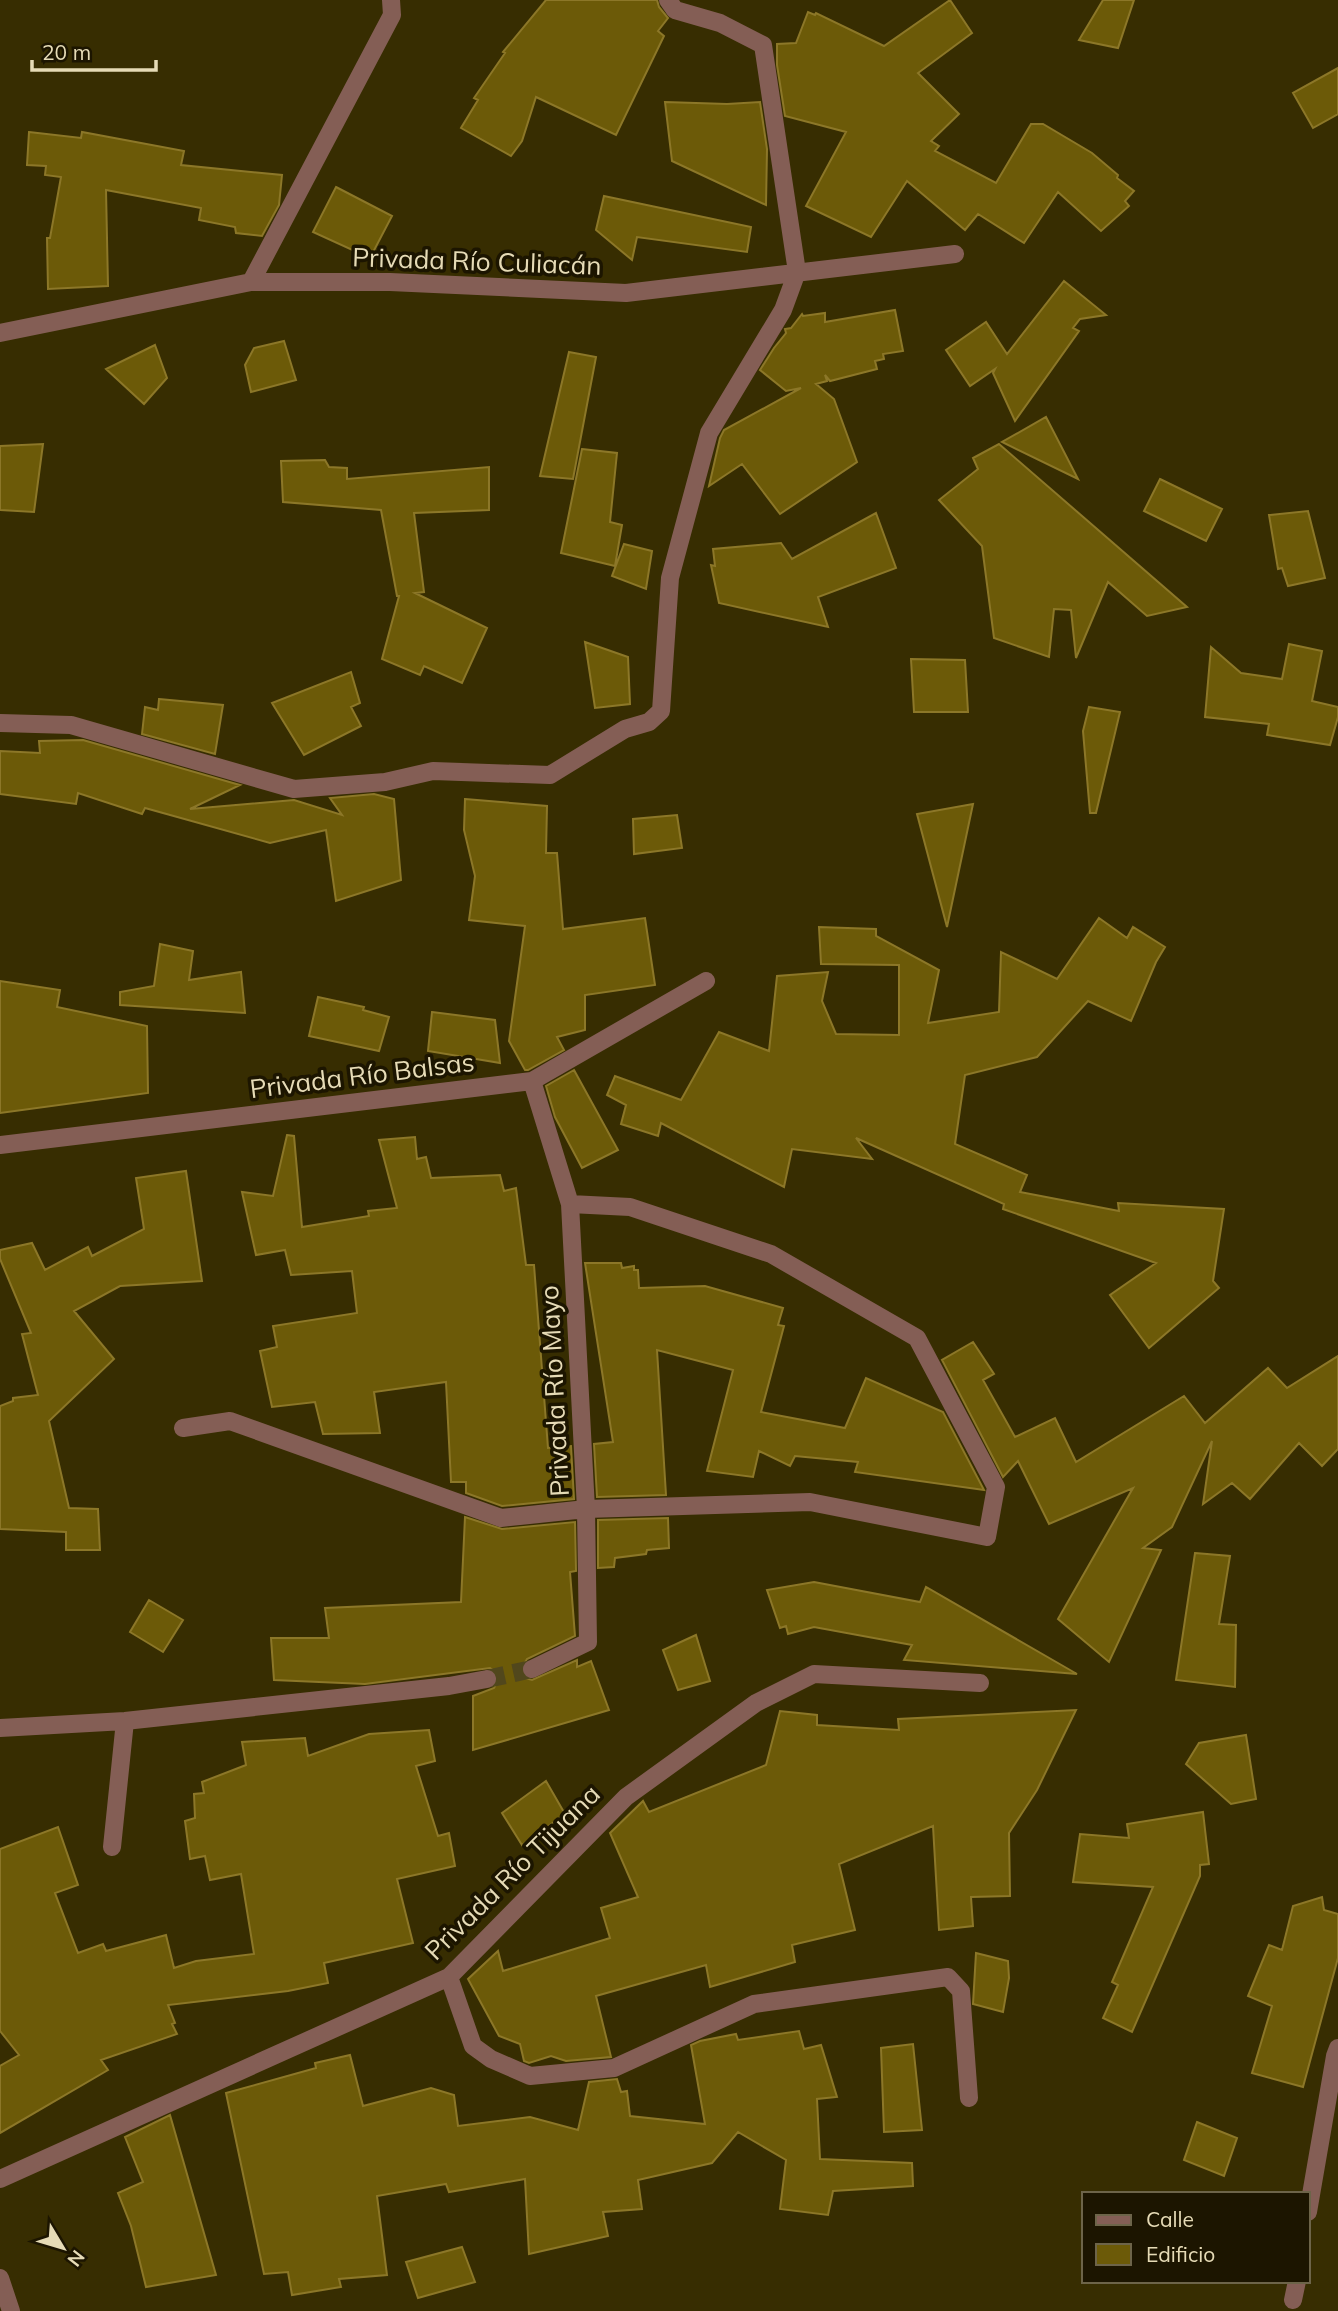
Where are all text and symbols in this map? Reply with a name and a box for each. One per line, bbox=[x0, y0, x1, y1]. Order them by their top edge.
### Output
scale bar bbox=[32, 28, 156, 72]
text: 20 m bbox=[42, 39, 91, 65]
street label: Privada Río Culiacán bbox=[352, 240, 602, 282]
street label: Privada Río Balsas bbox=[248, 1045, 476, 1105]
street label: Privada Río Mayo bbox=[532, 1285, 576, 1497]
street label: Privada Río Tijuana bbox=[417, 1777, 607, 1967]
legend bbox=[1082, 2192, 1310, 2283]
text: Calle bbox=[1146, 2206, 1194, 2232]
north arrow bbox=[28, 2213, 98, 2283]
text: Edificio bbox=[1146, 2241, 1215, 2267]
text: N bbox=[63, 2245, 90, 2272]

